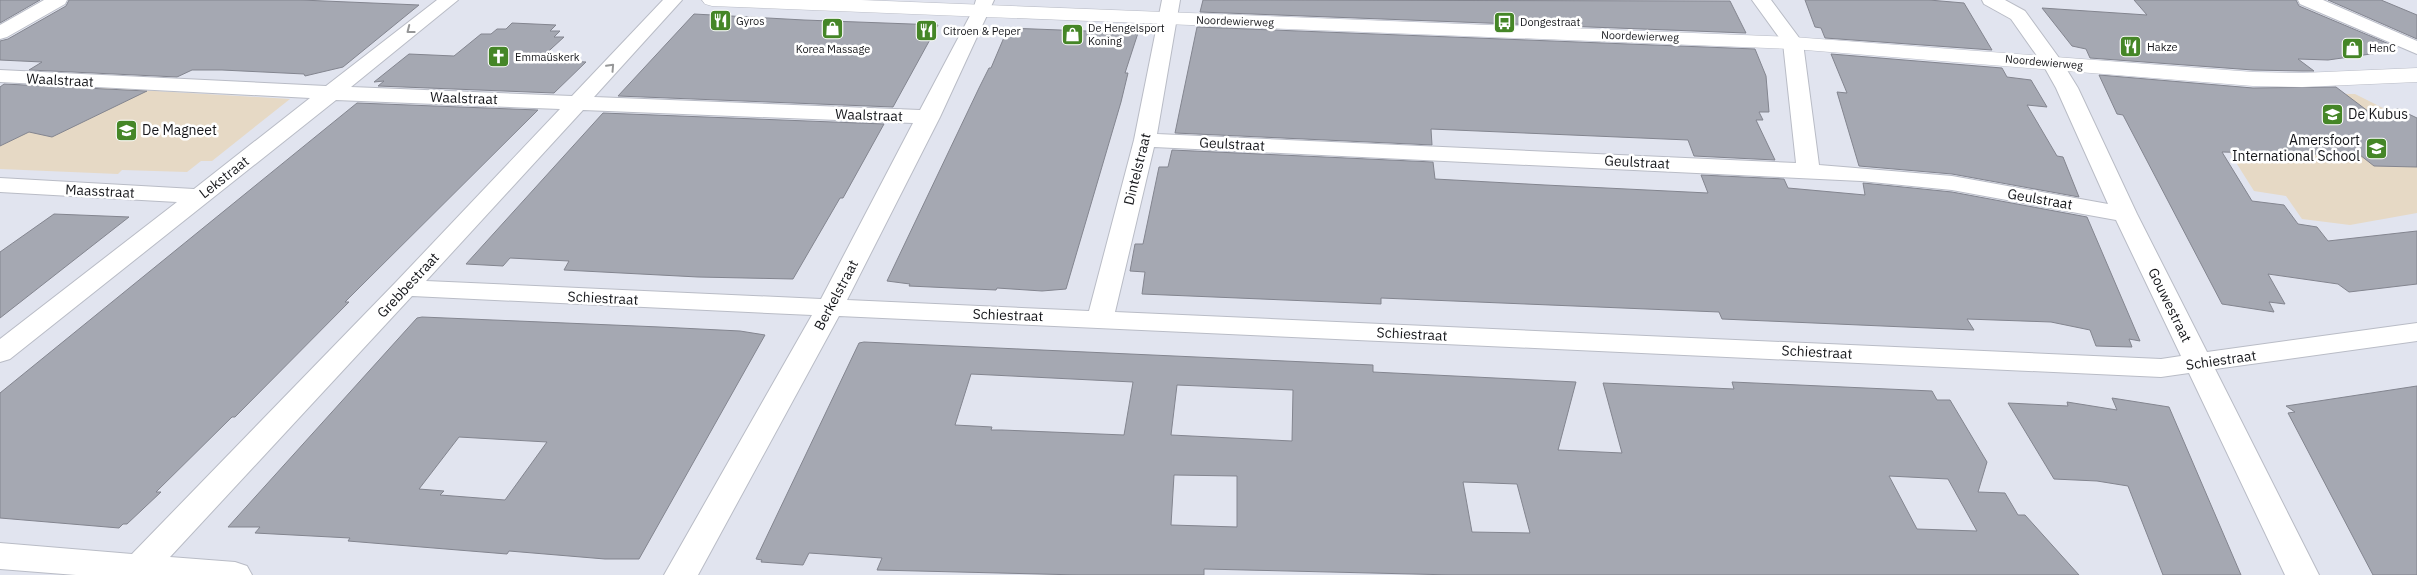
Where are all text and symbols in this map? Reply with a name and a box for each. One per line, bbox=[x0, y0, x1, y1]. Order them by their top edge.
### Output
restaurant icon: Gyros bbox=[708, 9, 732, 33]
bus stop icon: Dongestraat bbox=[1492, 10, 1516, 34]
street label: Noordewierweg bbox=[1196, 13, 1274, 29]
place label: Gyros bbox=[736, 14, 765, 28]
place label: Dongestraat bbox=[1520, 15, 1580, 29]
shop icon: Korea Massage bbox=[821, 16, 845, 40]
restaurant icon: Citroen & Peper bbox=[915, 19, 939, 43]
place label: De Hengelsport Koning bbox=[1088, 21, 1165, 48]
shop icon: De Hengelsport Koning bbox=[1060, 22, 1084, 46]
one-way arrow bbox=[406, 24, 416, 33]
place label: Citroen & Peper bbox=[943, 24, 1021, 38]
street label: Noordewierweg bbox=[1601, 28, 1679, 44]
restaurant icon: Hakze bbox=[2119, 35, 2143, 59]
shop icon: HenC bbox=[2341, 36, 2365, 60]
place label: Hakze bbox=[2147, 40, 2177, 54]
place label: HenC bbox=[2369, 41, 2396, 55]
place label: Korea Massage bbox=[796, 42, 870, 56]
church icon: Emmaüskerk bbox=[487, 45, 511, 69]
place label: Emmaüskerk bbox=[515, 50, 580, 64]
street label: Noordewierweg bbox=[2005, 52, 2084, 72]
one-way arrow bbox=[605, 63, 614, 72]
street label: Waalstraat bbox=[26, 69, 94, 91]
street label: Waalstraat bbox=[430, 88, 498, 108]
school or university icon: De Kubus bbox=[2320, 102, 2344, 126]
street label: Waalstraat bbox=[835, 105, 903, 125]
place label: De Kubus bbox=[2348, 105, 2408, 123]
school or university icon: De Magneet bbox=[114, 118, 138, 142]
place label: De Magneet bbox=[142, 121, 217, 139]
street label: Dintelstraat bbox=[1119, 131, 1155, 207]
place label: Amersfoort International School bbox=[2232, 131, 2360, 165]
street label: Geulstraat bbox=[1199, 133, 1265, 155]
school or university icon: Amersfoort International School bbox=[2364, 136, 2388, 160]
street label: Geulstraat bbox=[1604, 151, 1670, 173]
street label: Lekstraat bbox=[195, 152, 253, 202]
street label: Maasstraat bbox=[65, 180, 135, 202]
street label: Geulstraat bbox=[2006, 184, 2074, 214]
street label: Grebbestraat bbox=[373, 248, 443, 321]
street label: Berkelstraat bbox=[810, 257, 862, 333]
street label: Gouwestraat bbox=[2144, 265, 2196, 345]
street label: Schiestraat bbox=[567, 287, 639, 309]
street label: Schiestraat bbox=[972, 305, 1044, 325]
street label: Schiestraat bbox=[1376, 323, 1448, 345]
street label: Schiestraat bbox=[1781, 341, 1853, 363]
street label: Schiestraat bbox=[2185, 346, 2257, 374]

